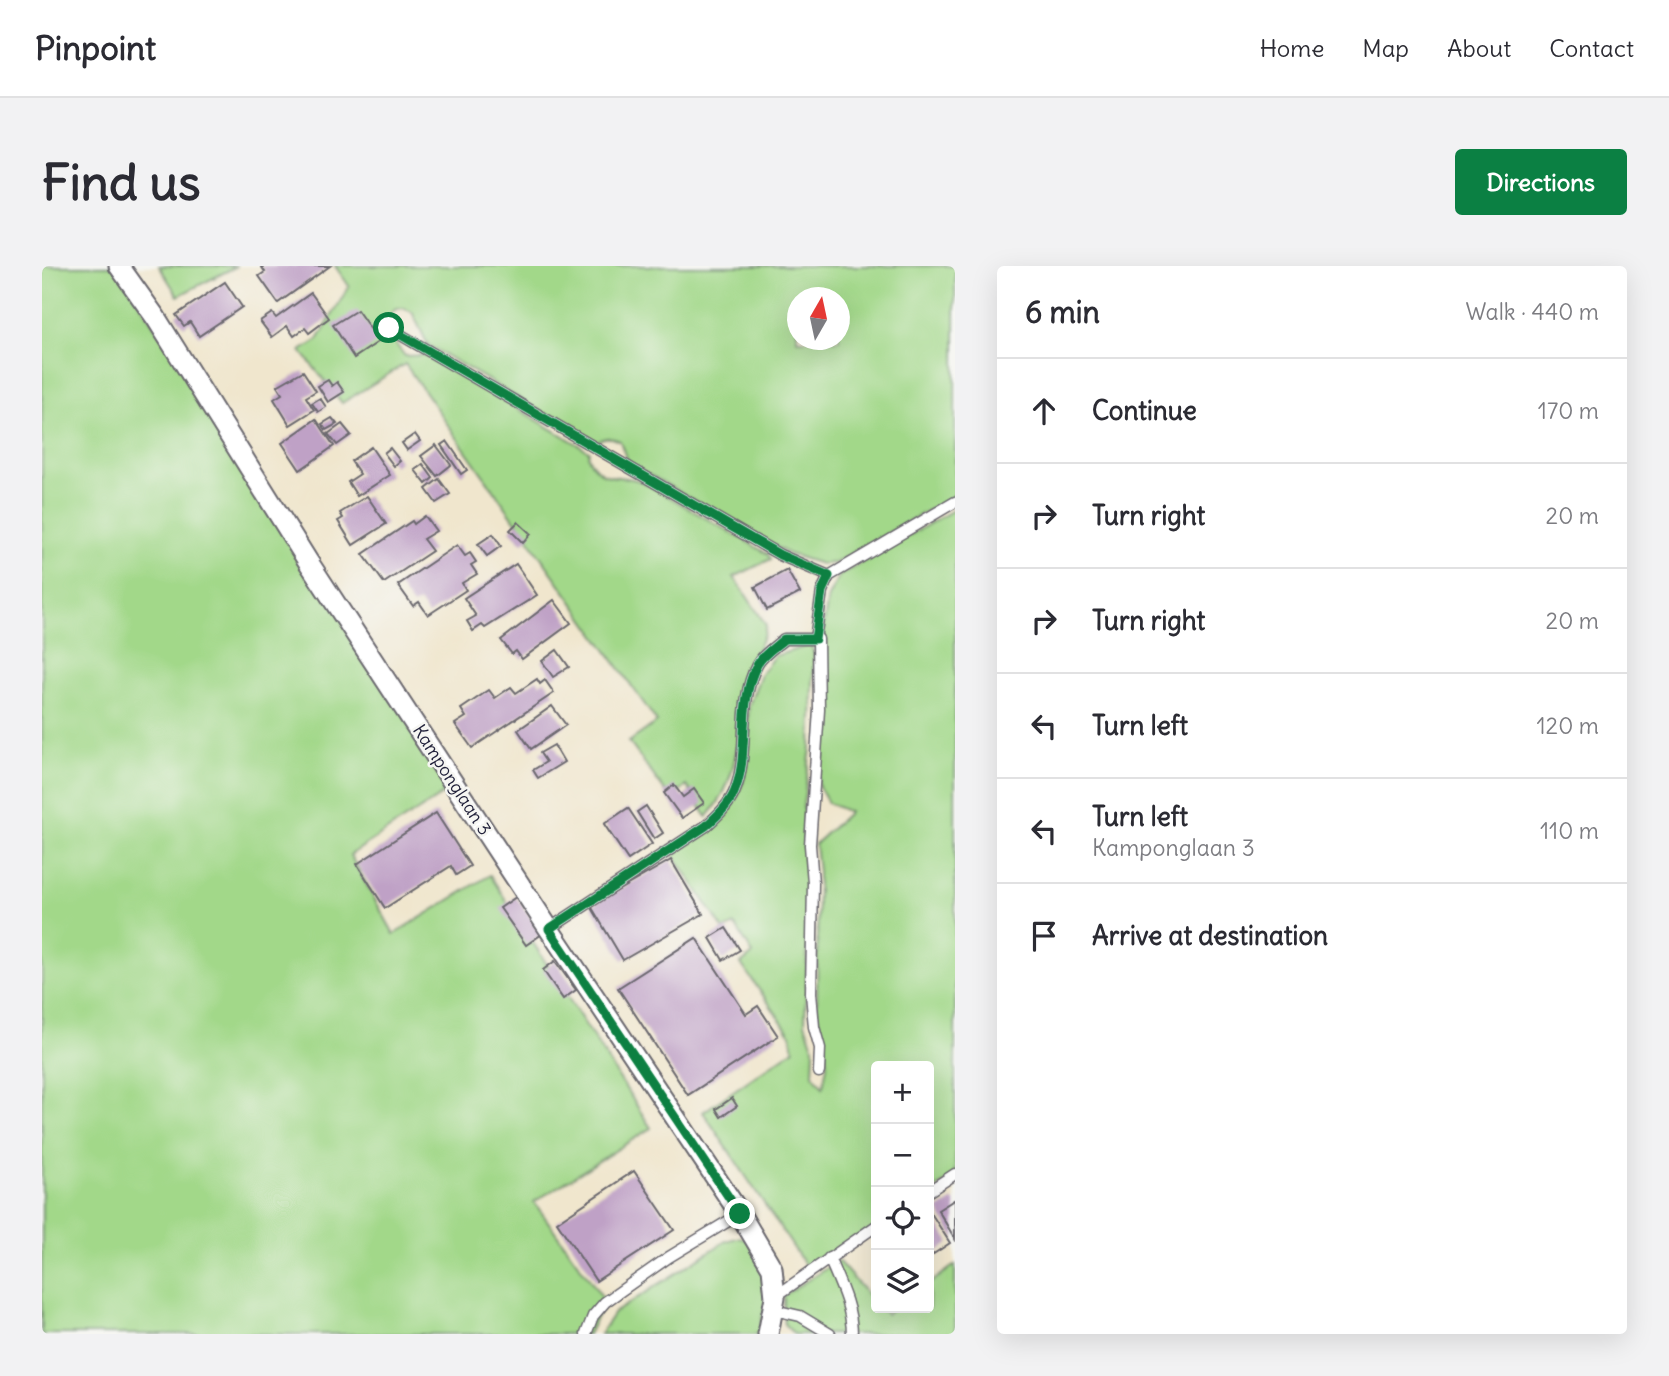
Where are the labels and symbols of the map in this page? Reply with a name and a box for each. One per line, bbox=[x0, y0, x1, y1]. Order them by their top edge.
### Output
north arrow bbox=[787, 287, 850, 350]
route start bbox=[373, 312, 404, 343]
street label: Kamponglaan 3 bbox=[408, 720, 497, 839]
route end bbox=[724, 1198, 755, 1229]

